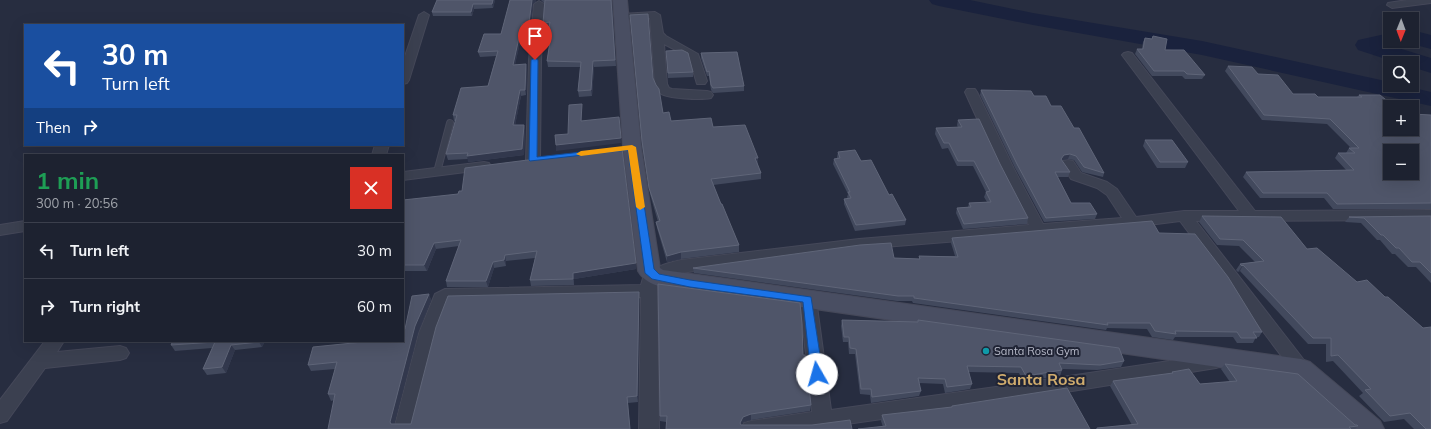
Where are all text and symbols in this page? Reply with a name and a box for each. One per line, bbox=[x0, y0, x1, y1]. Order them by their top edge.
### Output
north arrow bbox=[1383, 12, 1419, 48]
map controls bbox=[1383, 12, 1419, 180]
pin bbox=[518, 19, 552, 60]
icon: arrive bbox=[524, 25, 546, 47]
text: 30 m bbox=[102, 37, 168, 72]
icon: left bbox=[36, 40, 88, 92]
button: search bbox=[1383, 56, 1419, 92]
text: Turn left bbox=[102, 72, 170, 95]
button: + bbox=[1383, 100, 1419, 136]
icon: right bbox=[79, 116, 101, 138]
text: Then bbox=[36, 118, 71, 137]
button: − bbox=[1383, 144, 1419, 180]
text: 1 min bbox=[36, 165, 99, 195]
button: close bbox=[350, 167, 392, 209]
text: 300 m · 20:56 bbox=[36, 195, 118, 211]
icon: left bbox=[36, 240, 58, 262]
text: Turn left bbox=[70, 241, 129, 260]
text: 30 m bbox=[357, 241, 392, 260]
icon: right bbox=[36, 296, 58, 318]
text: Turn right bbox=[70, 297, 140, 316]
text: 60 m bbox=[357, 297, 392, 316]
place label: Santa Rosa Gym bbox=[994, 344, 1079, 358]
marker: Santa Rosa Gym bbox=[981, 346, 991, 356]
position arrow bbox=[796, 353, 838, 395]
district label: Santa Rosa bbox=[997, 369, 1085, 389]

